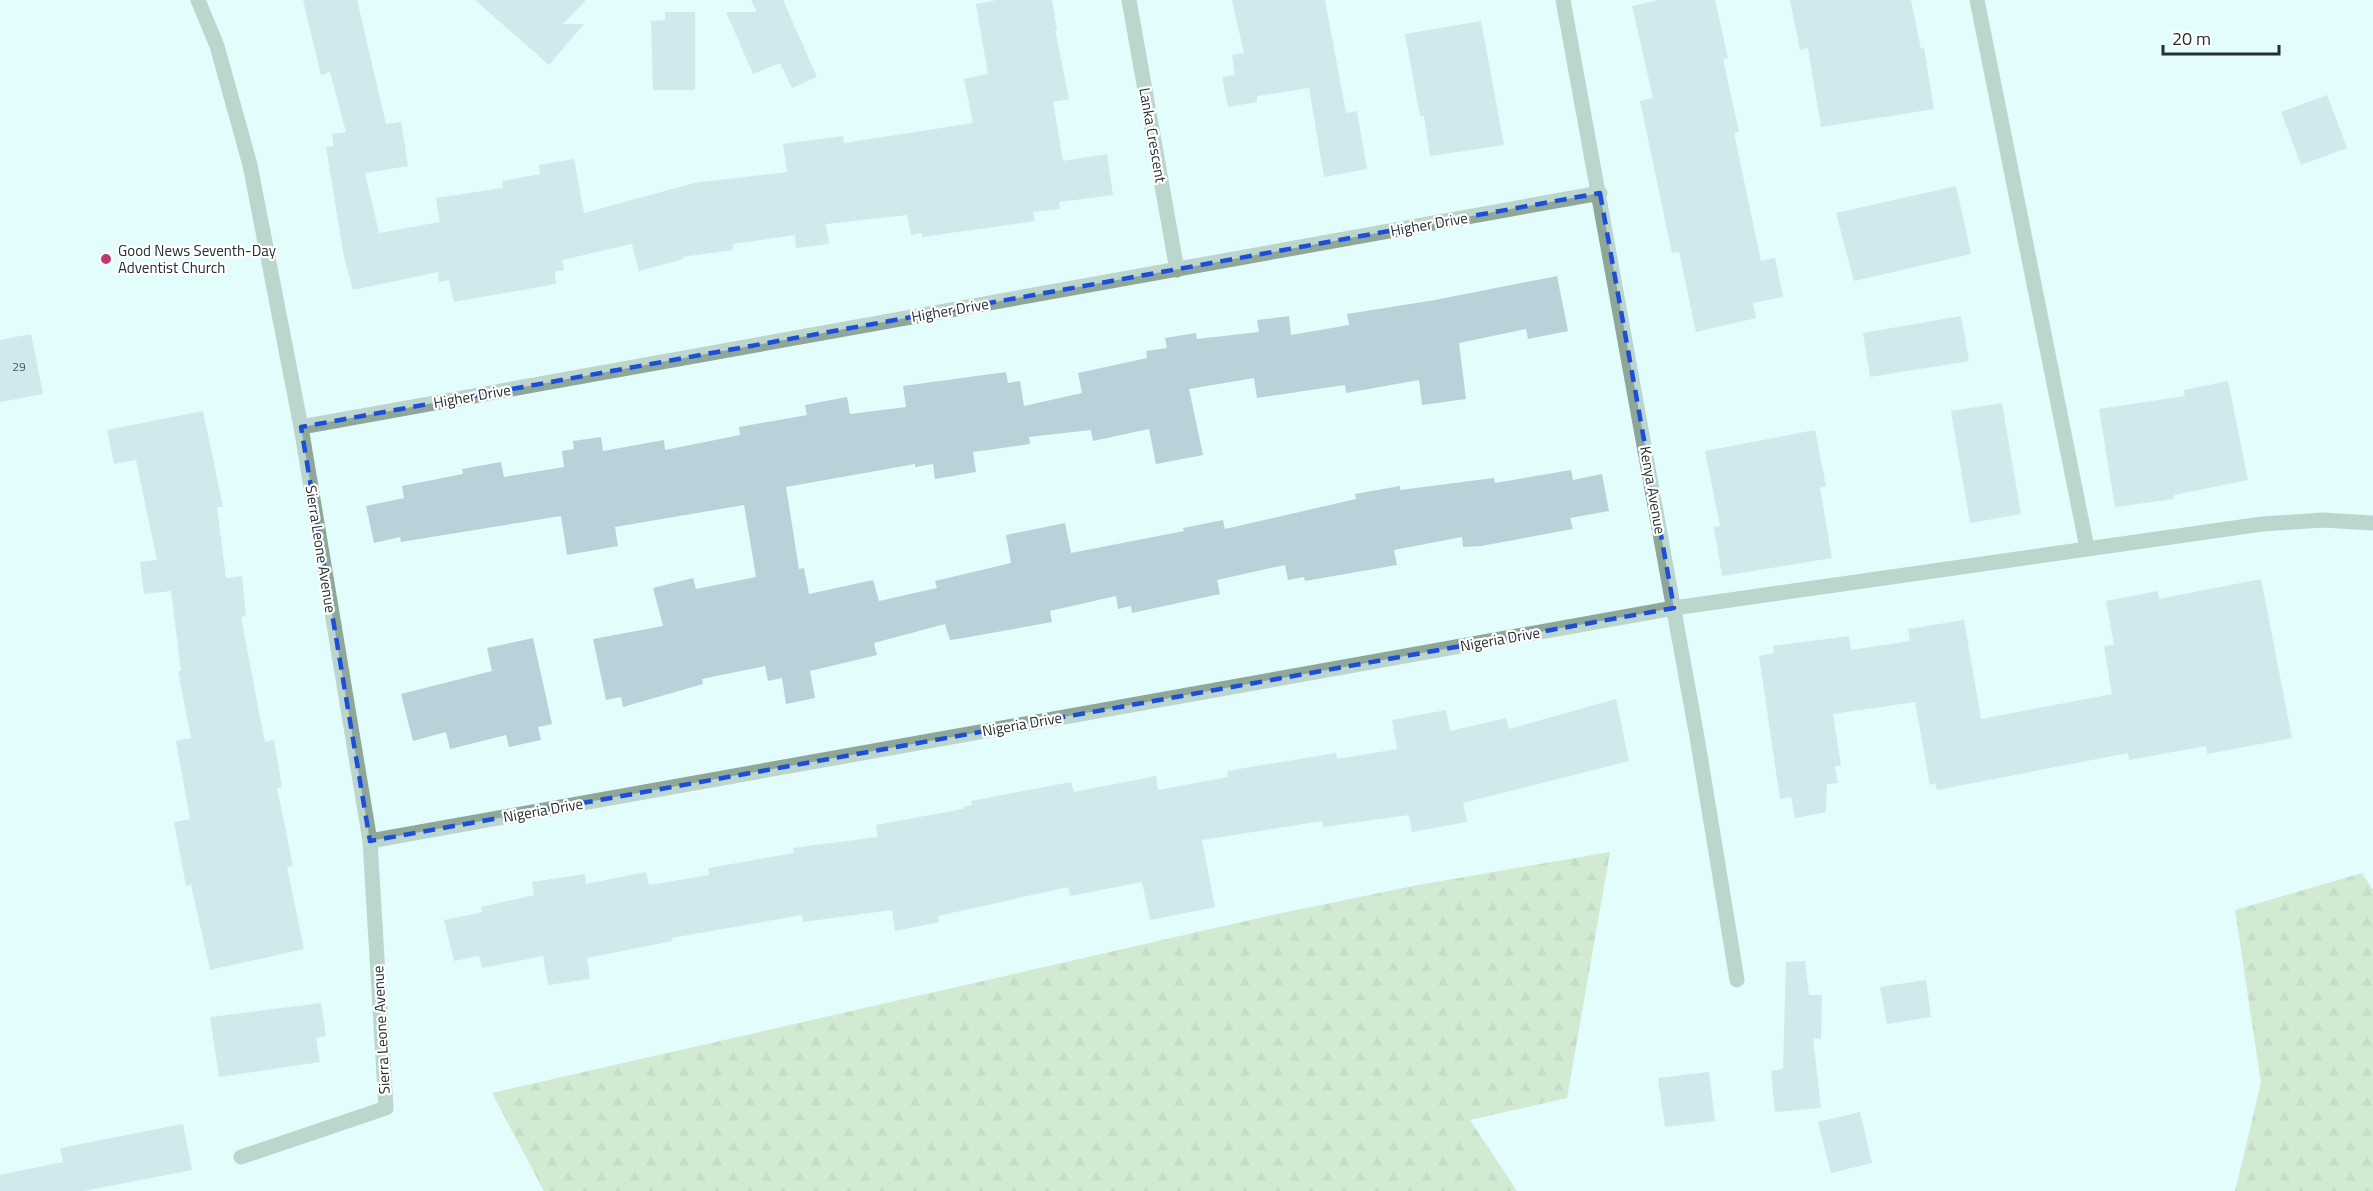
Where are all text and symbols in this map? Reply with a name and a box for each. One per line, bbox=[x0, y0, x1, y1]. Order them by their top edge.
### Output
scale bar bbox=[2163, 18, 2278, 56]
text: 20 m bbox=[2172, 25, 2211, 52]
street label: Lanka Crescent bbox=[1133, 86, 1173, 185]
street label: Higher Drive bbox=[1389, 206, 1469, 242]
place label: Good News Seventh-Day Adventist Church bbox=[118, 239, 276, 279]
marker: Good News Seventh-Day Adventist Church bbox=[99, 252, 113, 266]
street label: Higher Drive bbox=[910, 292, 990, 328]
house number: 29 bbox=[12, 357, 26, 376]
street label: Higher Drive bbox=[432, 378, 512, 414]
street label: Kenya Avenue bbox=[1634, 444, 1672, 536]
street label: Sierra Leone Avenue bbox=[300, 484, 342, 614]
street label: Nigeria Drive bbox=[1458, 621, 1542, 657]
street label: Nigeria Drive bbox=[980, 706, 1064, 742]
street label: Nigeria Drive bbox=[501, 792, 585, 828]
street label: Sierra Leone Avenue bbox=[366, 965, 396, 1095]

